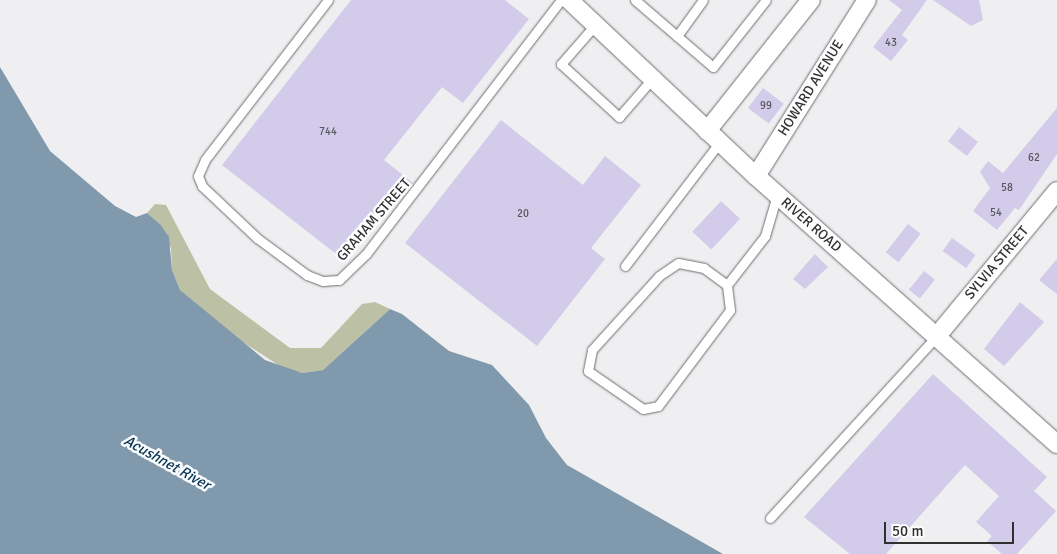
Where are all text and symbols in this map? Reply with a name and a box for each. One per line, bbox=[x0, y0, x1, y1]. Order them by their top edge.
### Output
house number: 43 bbox=[885, 36, 897, 50]
street label: HOWARD AVENUE bbox=[775, 37, 847, 139]
house number: 99 bbox=[760, 99, 772, 113]
house number: 744 bbox=[319, 125, 337, 139]
house number: 62 bbox=[1028, 151, 1040, 165]
street label: GRAHAM STREET bbox=[334, 175, 414, 265]
house number: 58 bbox=[1001, 181, 1013, 195]
street label: RIVER ROAD bbox=[777, 194, 845, 256]
house number: 54 bbox=[990, 206, 1002, 220]
house number: 20 bbox=[517, 207, 529, 221]
street label: SYLVIA STREET bbox=[962, 223, 1032, 303]
water label: Acushnet River bbox=[121, 432, 213, 494]
scale bar bbox=[887, 512, 1017, 544]
text: 50 m bbox=[892, 522, 923, 540]

